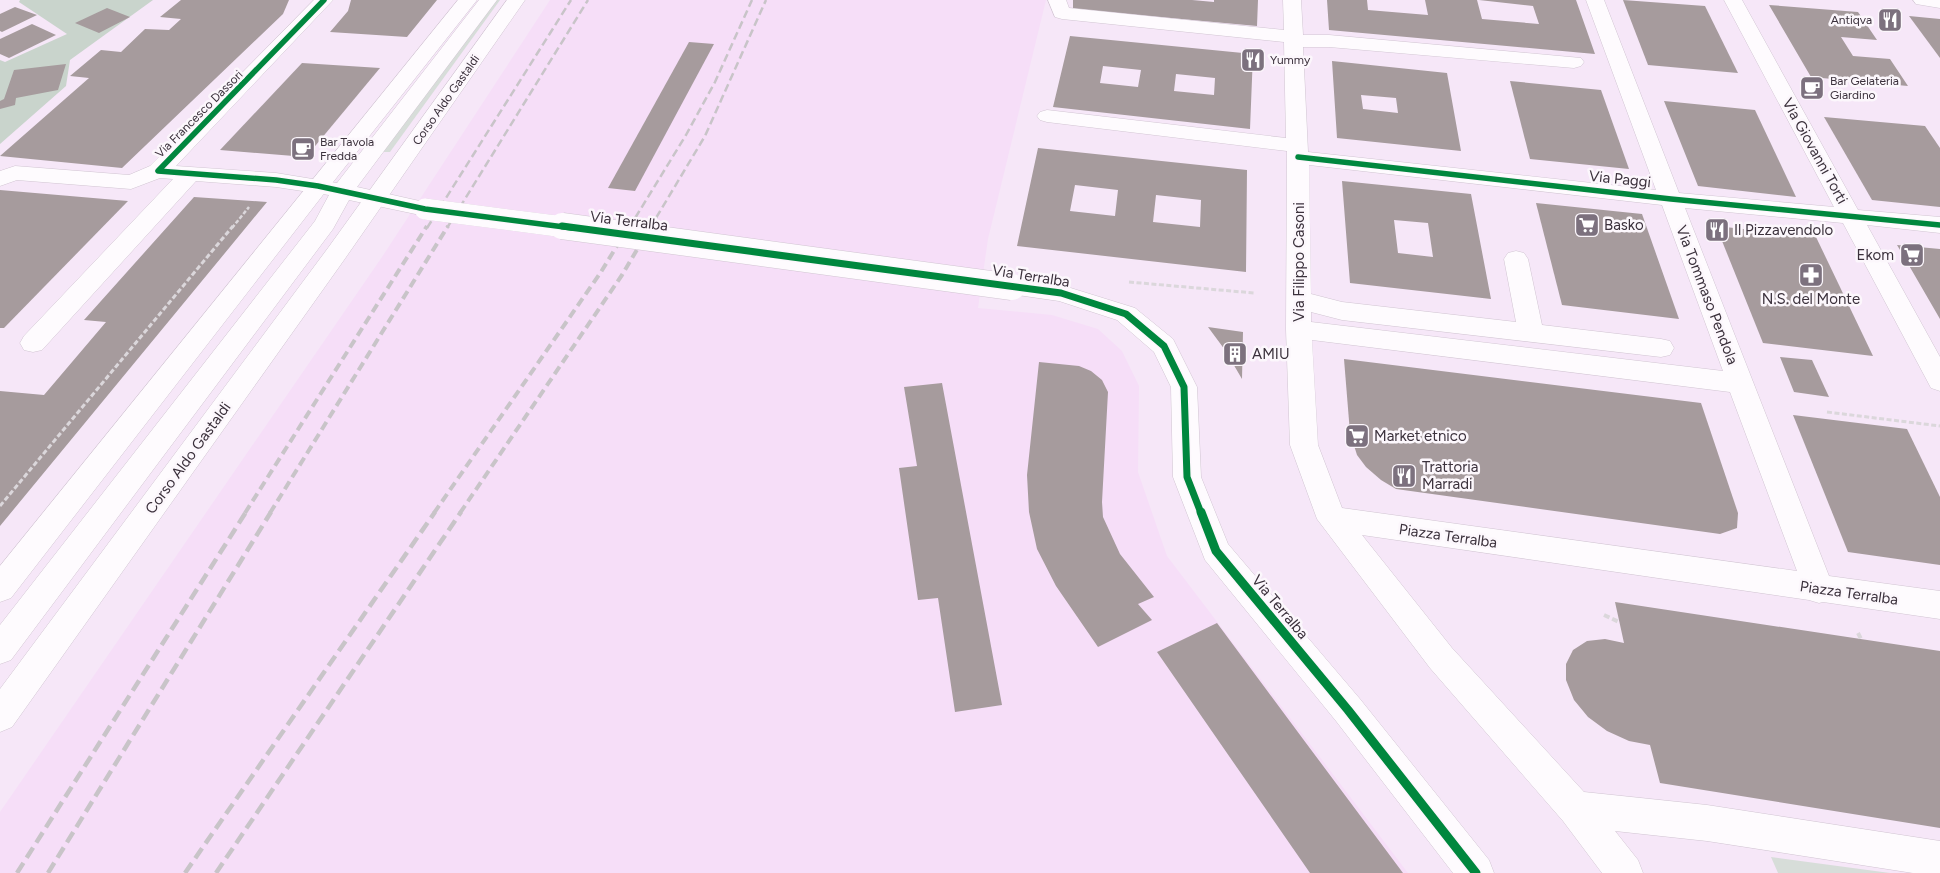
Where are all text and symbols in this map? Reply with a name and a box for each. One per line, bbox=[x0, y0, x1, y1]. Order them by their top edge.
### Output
restaurant icon: Antiqva bbox=[1877, 7, 1903, 33]
place label: Antiqva bbox=[1831, 13, 1872, 27]
restaurant icon: Yummy bbox=[1240, 47, 1266, 73]
street label: Corso Aldo Gastaldi bbox=[410, 52, 482, 148]
place label: Yummy bbox=[1270, 53, 1311, 67]
street label: Via Francesco Dassori bbox=[152, 67, 246, 161]
place label: Bar Gelateria Giardino bbox=[1830, 74, 1899, 102]
cafe icon: Bar Gelateria Giardino bbox=[1799, 75, 1825, 101]
street label: Via Giovanni Torti bbox=[1779, 95, 1851, 207]
place label: Bar Tavola Fredda bbox=[320, 135, 374, 163]
cafe icon: Bar Tavola Fredda bbox=[290, 136, 316, 162]
street label: Via Paggi bbox=[1588, 167, 1652, 191]
street label: Via Filippo Casoni bbox=[1290, 202, 1308, 322]
street label: Via Terralba bbox=[589, 207, 669, 235]
supermarket icon: Basko bbox=[1574, 212, 1600, 238]
place label: Basko bbox=[1604, 216, 1644, 234]
restaurant icon: Il Pizzavendolo bbox=[1704, 217, 1730, 243]
place label: Il Pizzavendolo bbox=[1734, 221, 1833, 239]
street label: Via Tommaso Pendola bbox=[1672, 223, 1742, 367]
supermarket icon: Ekom bbox=[1899, 242, 1925, 268]
place label: Ekom bbox=[1857, 246, 1894, 264]
street label: Via Terralba bbox=[991, 261, 1071, 291]
pharmacy icon: N.S. del Monte bbox=[1798, 262, 1824, 288]
place label: N.S. del Monte bbox=[1762, 290, 1860, 308]
building icon: AMIU bbox=[1222, 341, 1248, 367]
place label: AMIU bbox=[1252, 345, 1290, 363]
street label: Corso Aldo Gastaldi bbox=[141, 399, 235, 517]
supermarket icon: Market etnico bbox=[1344, 423, 1370, 449]
place label: Market etnico bbox=[1374, 427, 1467, 445]
place label: Trattoria Marradi bbox=[1422, 458, 1479, 493]
restaurant icon: Trattoria Marradi bbox=[1391, 463, 1417, 489]
street label: Piazza Terralba bbox=[1398, 520, 1498, 552]
street label: Via Terralba bbox=[1248, 571, 1312, 643]
street label: Piazza Terralba bbox=[1799, 577, 1899, 609]

